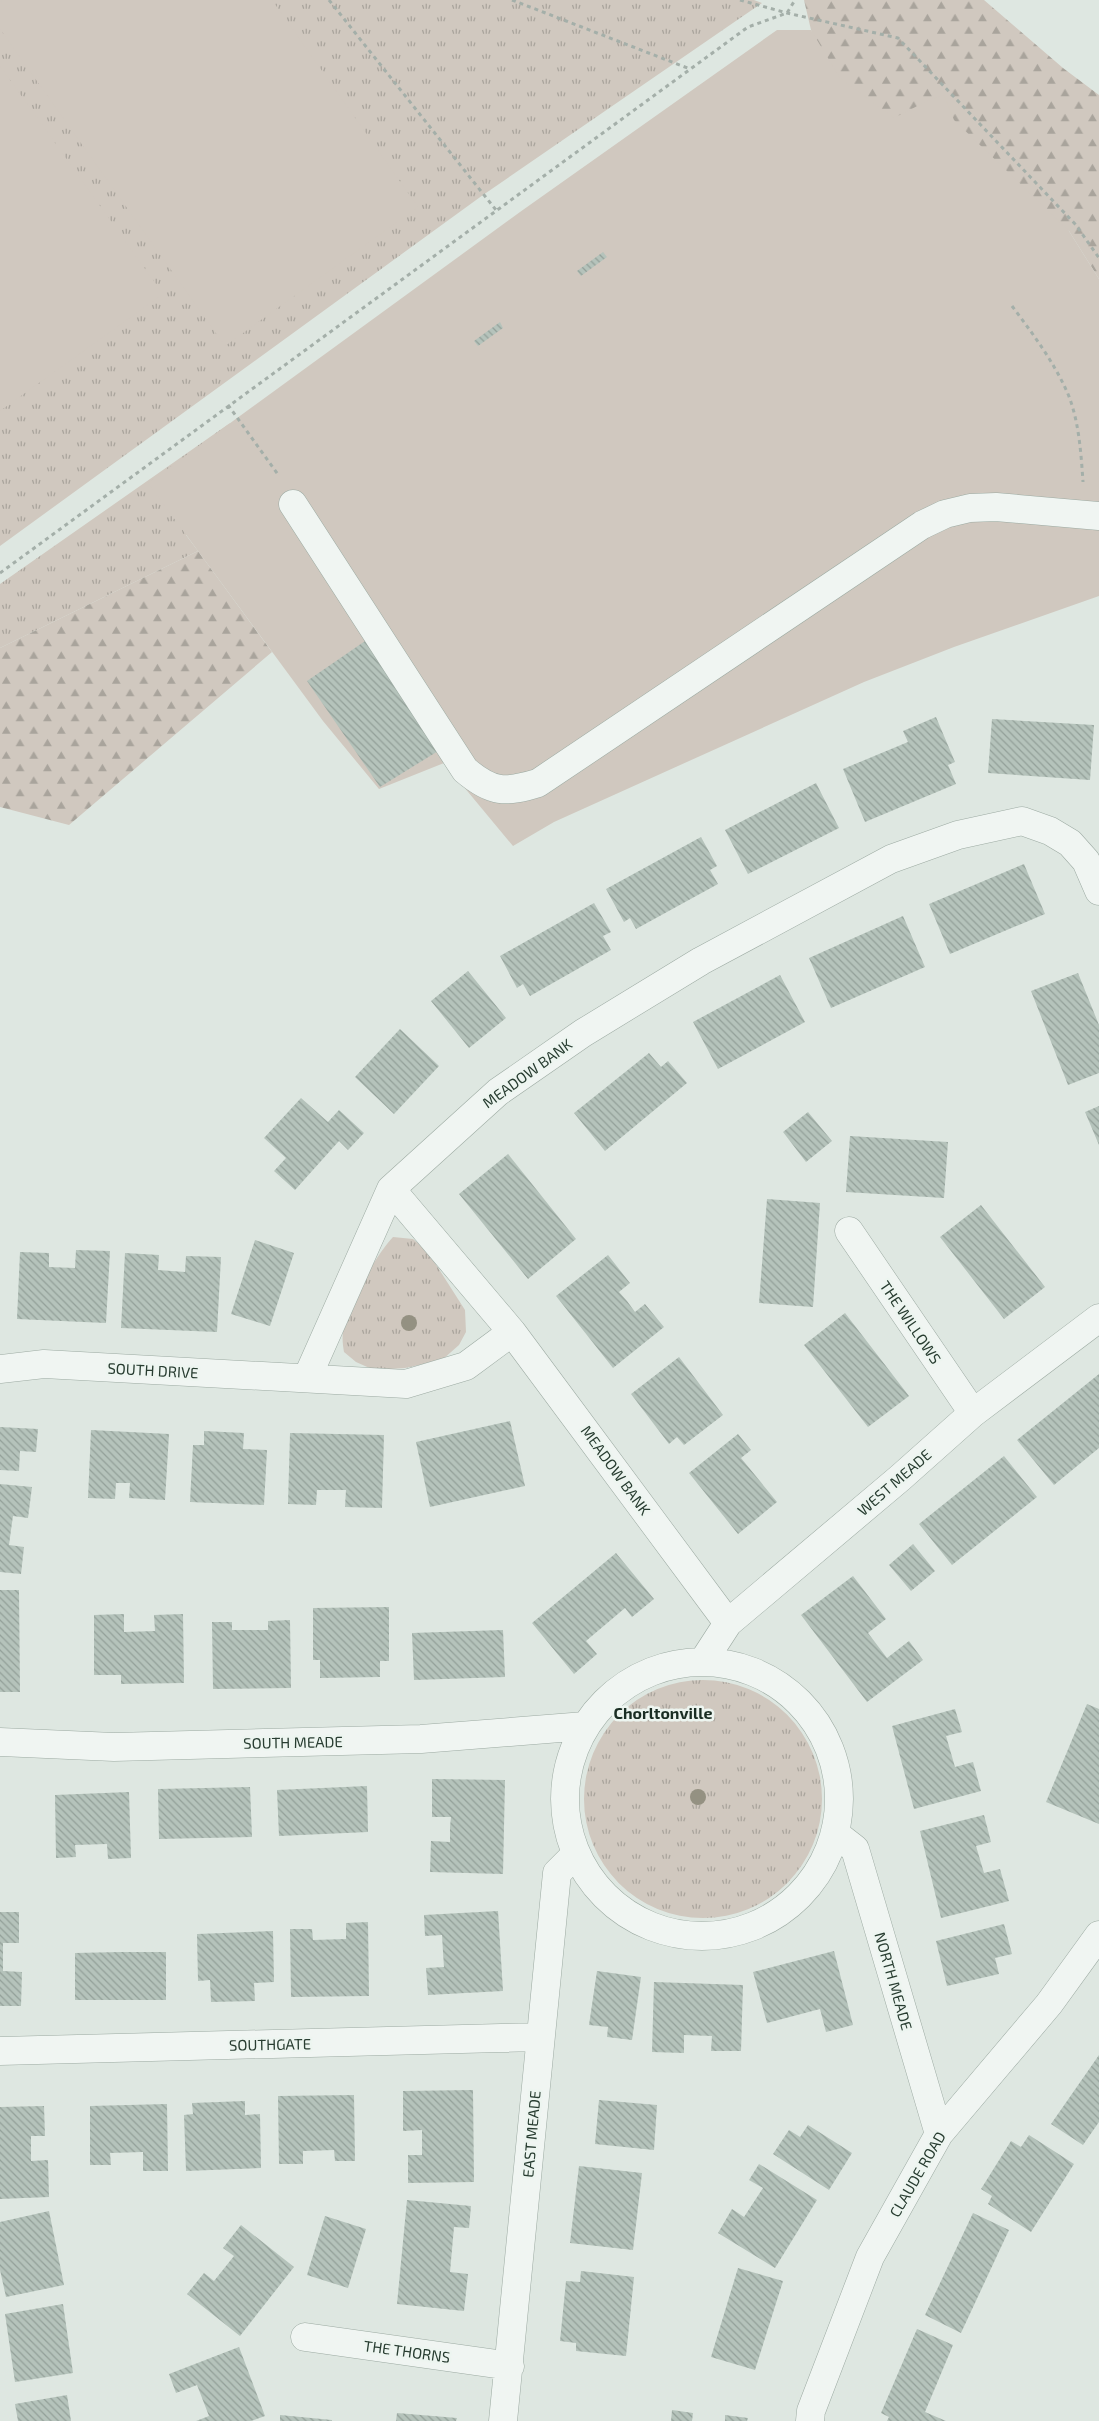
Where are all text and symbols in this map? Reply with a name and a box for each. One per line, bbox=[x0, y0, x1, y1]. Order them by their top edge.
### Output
street label: MEADOW BANK bbox=[479, 1034, 575, 1112]
street label: THE WILLOWS bbox=[877, 1277, 945, 1367]
street label: SOUTH DRIVE bbox=[107, 1359, 199, 1381]
street label: MEADOW BANK bbox=[577, 1422, 655, 1518]
street label: WEST MEADE bbox=[853, 1445, 935, 1519]
district label: Chorltonville bbox=[614, 1703, 712, 1722]
street label: SOUTH MEADE bbox=[243, 1732, 343, 1752]
street label: NORTH MEADE bbox=[871, 1930, 917, 2032]
street label: SOUTHGATE bbox=[229, 2034, 311, 2054]
street label: EAST MEADE bbox=[518, 2090, 544, 2178]
street label: CLAUDE ROAD bbox=[885, 2128, 949, 2220]
street label: THE THORNS bbox=[363, 2336, 451, 2366]

